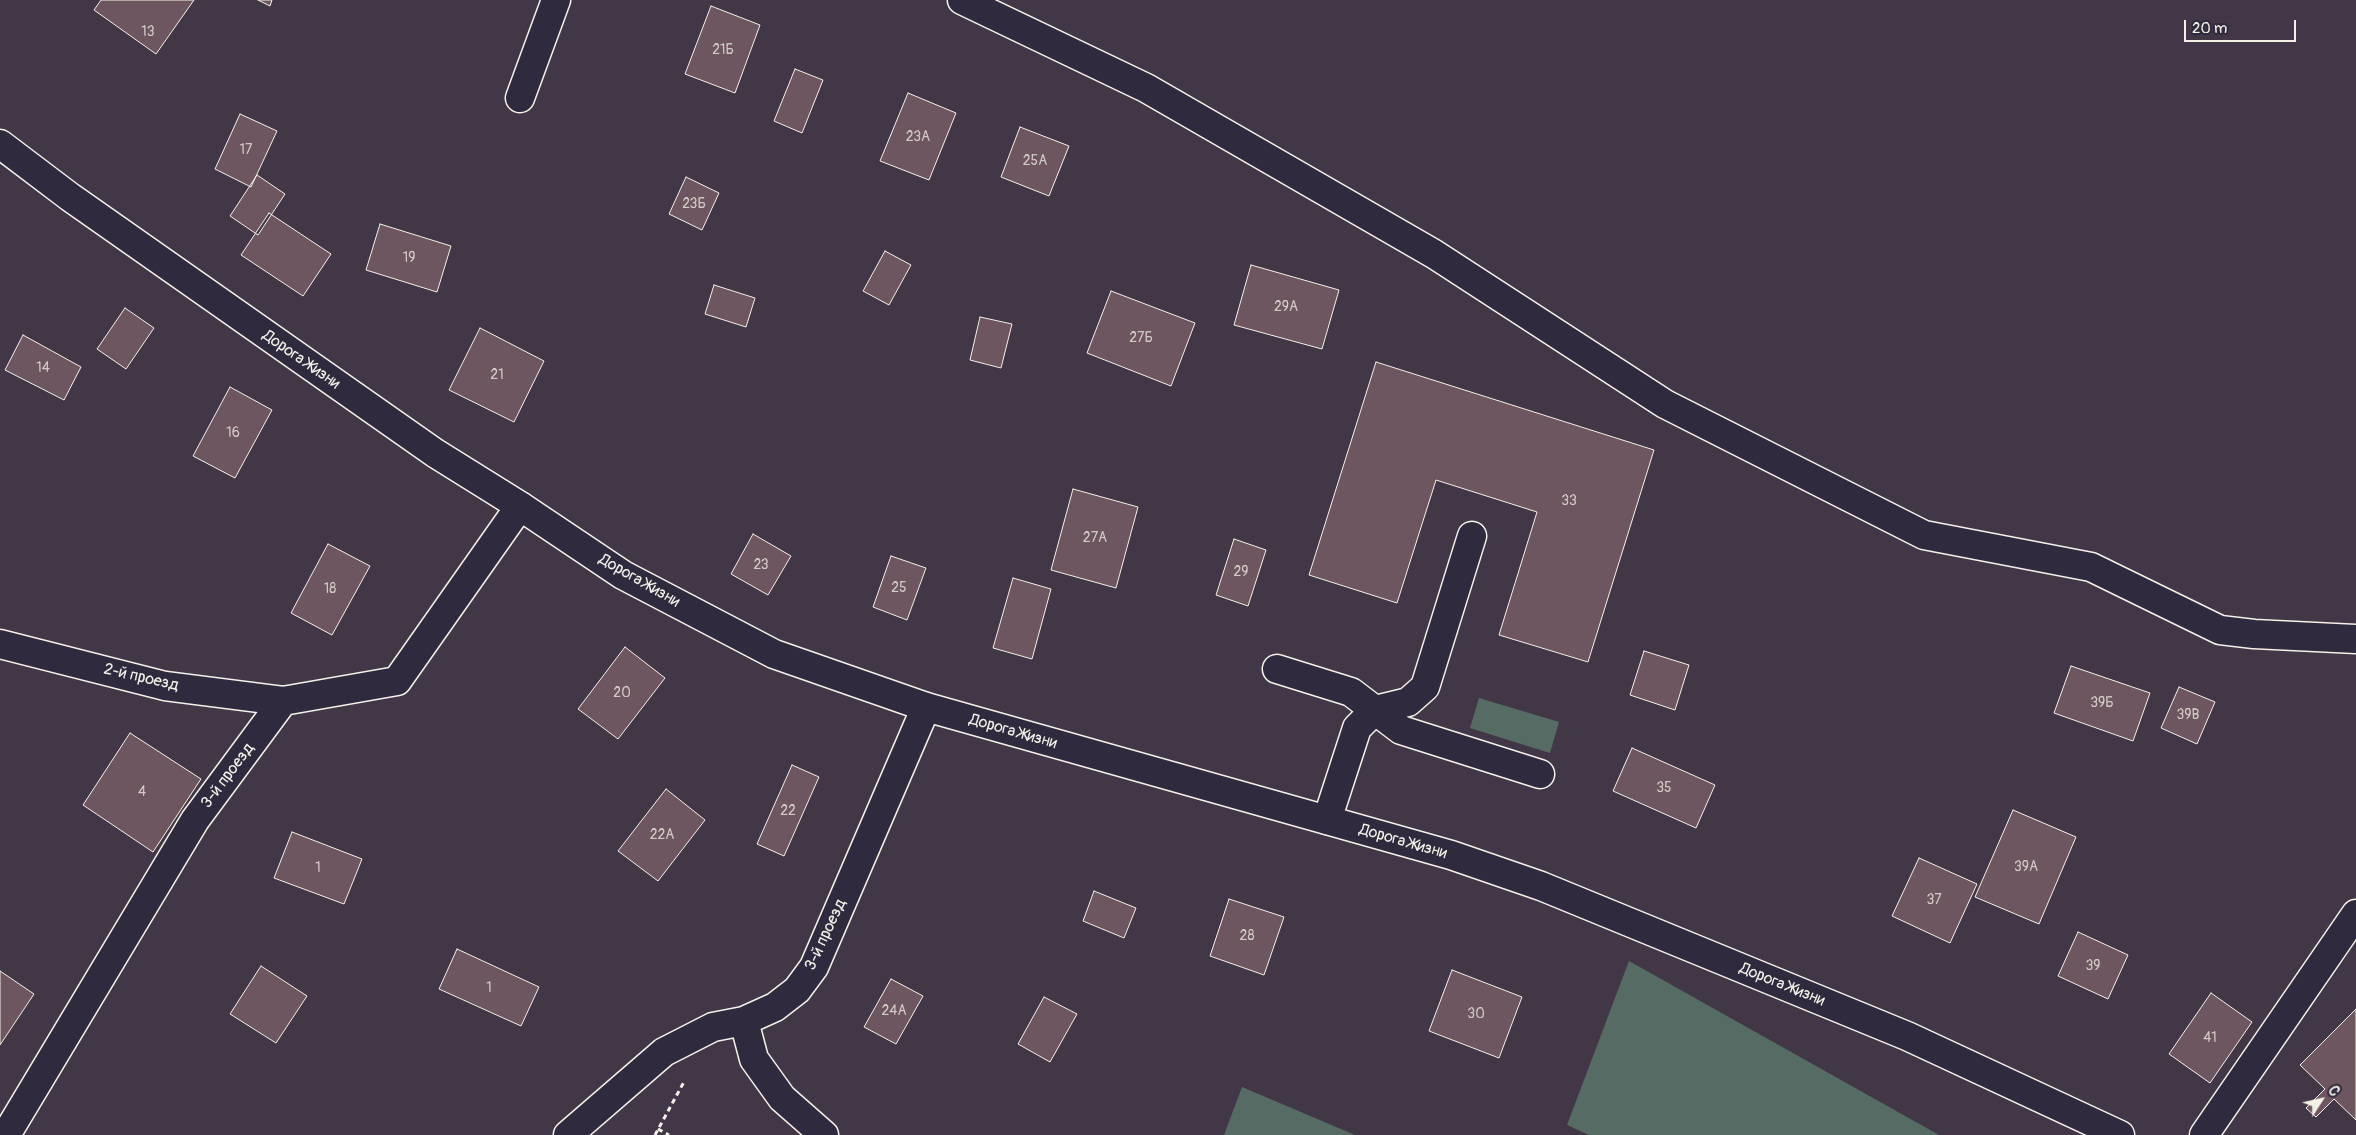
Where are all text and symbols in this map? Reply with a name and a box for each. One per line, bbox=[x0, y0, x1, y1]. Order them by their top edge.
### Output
scale bar bbox=[2186, 10, 2298, 42]
text: 20 m bbox=[2192, 19, 2227, 38]
house number: 13 bbox=[141, 24, 155, 40]
house number: 21Б bbox=[712, 42, 734, 58]
house number: 23А bbox=[906, 129, 930, 145]
house number: 17 bbox=[240, 142, 252, 158]
house number: 25А bbox=[1023, 153, 1047, 169]
house number: 23Б bbox=[682, 196, 706, 212]
house number: 19 bbox=[403, 250, 415, 266]
house number: 29А bbox=[1274, 299, 1298, 315]
street label: Дорога Жизни bbox=[259, 326, 343, 394]
house number: 27Б bbox=[1129, 330, 1153, 346]
house number: 14 bbox=[36, 360, 50, 376]
house number: 21 bbox=[490, 367, 504, 383]
house number: 16 bbox=[226, 425, 240, 441]
house number: 33 bbox=[1561, 493, 1577, 509]
house number: 27А bbox=[1083, 530, 1107, 546]
street label: Дорога Жизни bbox=[595, 550, 683, 612]
house number: 23 bbox=[753, 557, 769, 573]
house number: 29 bbox=[1233, 564, 1249, 580]
house number: 25 bbox=[891, 580, 907, 596]
house number: 18 bbox=[324, 581, 336, 597]
street label: 2-й проезд bbox=[102, 660, 180, 696]
house number: 20 bbox=[613, 685, 631, 701]
house number: 39Б bbox=[2090, 695, 2114, 711]
house number: 39В bbox=[2177, 707, 2199, 723]
street label: Дорога Жизни bbox=[967, 710, 1059, 754]
street label: 3-й проезд bbox=[197, 740, 259, 812]
house number: 35 bbox=[1656, 780, 1672, 796]
house number: 4 bbox=[138, 784, 146, 800]
house number: 22 bbox=[780, 803, 796, 819]
street label: Дорога Жизни bbox=[1357, 820, 1449, 864]
house number: 22А bbox=[650, 827, 674, 843]
house number: 39А bbox=[2014, 859, 2038, 875]
house number: 1 bbox=[315, 860, 321, 876]
house number: 37 bbox=[1926, 892, 1942, 908]
street label: 3-й проезд bbox=[801, 896, 851, 974]
house number: 28 bbox=[1240, 928, 1254, 944]
house number: 39 bbox=[2085, 958, 2101, 974]
street label: Дорога Жизни bbox=[1737, 959, 1827, 1011]
house number: 1 bbox=[486, 980, 492, 996]
house number: 24А bbox=[881, 1003, 907, 1019]
house number: 30 bbox=[1467, 1006, 1485, 1022]
house number: 41 bbox=[2203, 1030, 2217, 1046]
north arrow bbox=[2296, 1075, 2346, 1125]
text: С bbox=[2324, 1083, 2343, 1100]

